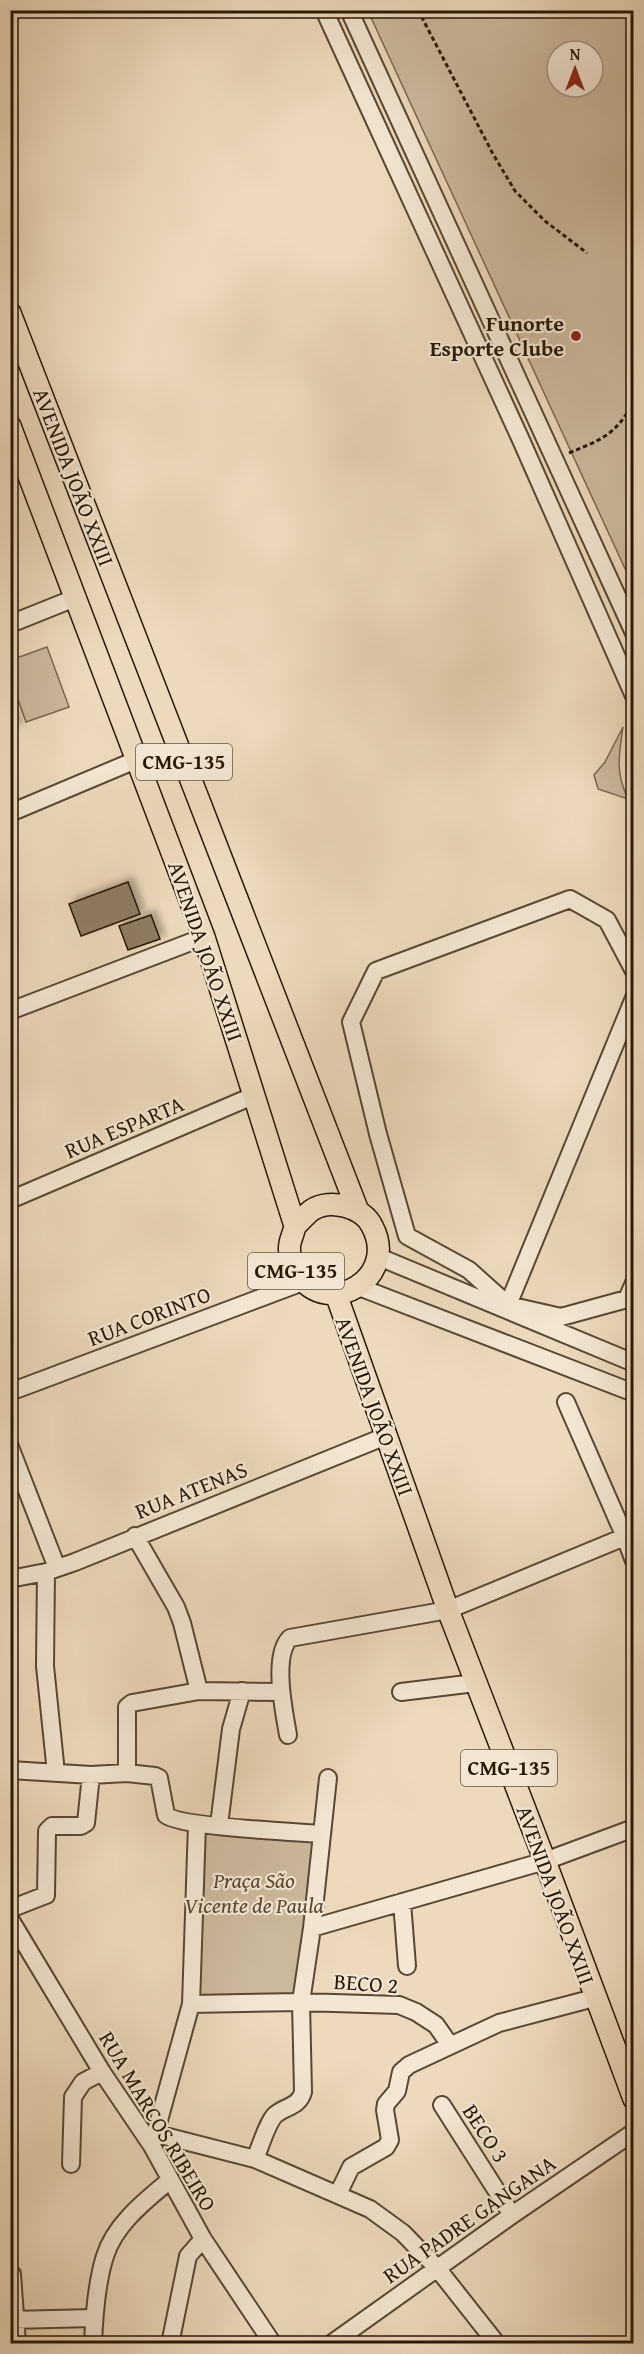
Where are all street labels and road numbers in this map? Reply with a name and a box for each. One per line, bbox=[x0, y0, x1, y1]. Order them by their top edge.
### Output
street label: AVENIDA JOÃO XXIII bbox=[25, 383, 123, 571]
road number: CMG-135 bbox=[136, 744, 232, 780]
street label: AVENIDA JOÃO XXIII bbox=[160, 857, 252, 1045]
street label: RUA ESPARTA bbox=[59, 1087, 189, 1166]
road number: CMG-135 bbox=[248, 1253, 344, 1289]
street label: RUA CORINTO bbox=[83, 1278, 215, 1354]
street label: AVENIDA JOÃO XXIII bbox=[328, 1312, 422, 1500]
street label: RUA ATENAS bbox=[130, 1453, 252, 1527]
road number: CMG-135 bbox=[461, 1750, 557, 1786]
street label: AVENIDA JOÃO XXIII bbox=[509, 1801, 603, 1989]
street label: BECO 2 bbox=[333, 1965, 399, 2001]
street label: RUA MARCOS RIBEIRO bbox=[91, 2025, 225, 2217]
street label: BECO 3 bbox=[455, 2097, 517, 2169]
street label: RUA PADRE GANGANA bbox=[376, 2147, 563, 2291]

